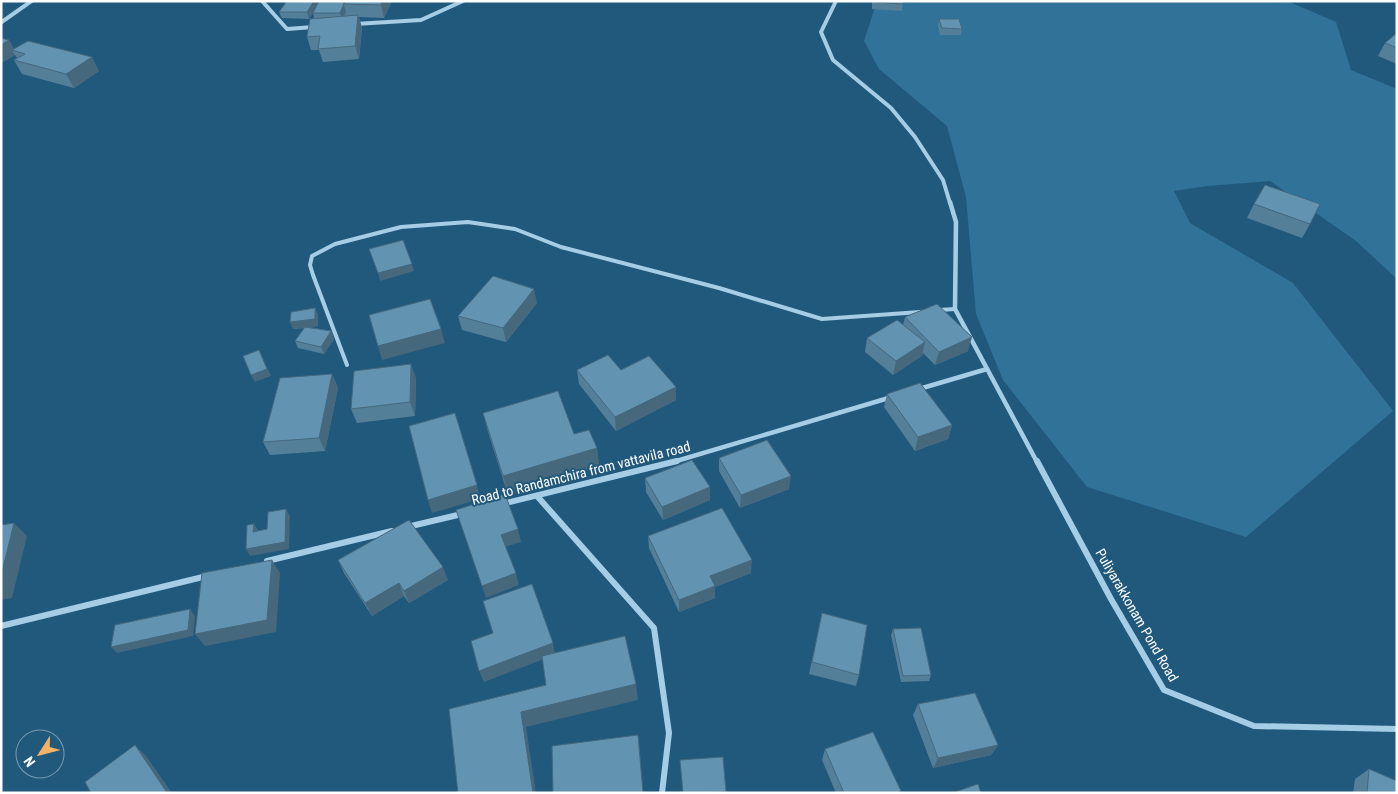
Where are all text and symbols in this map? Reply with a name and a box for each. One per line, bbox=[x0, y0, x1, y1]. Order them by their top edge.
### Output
street label: Road to Randamchira from vattavila road bbox=[470, 438, 692, 508]
street label: Puliyarakkonam Pond Road bbox=[1092, 546, 1182, 684]
north arrow bbox=[15, 729, 65, 779]
text: N bbox=[20, 753, 38, 770]

